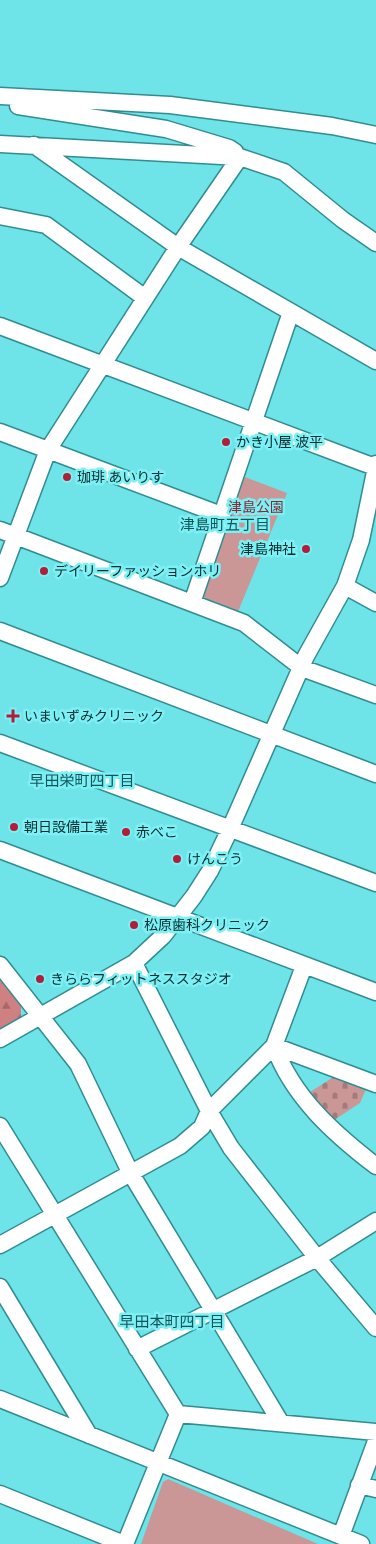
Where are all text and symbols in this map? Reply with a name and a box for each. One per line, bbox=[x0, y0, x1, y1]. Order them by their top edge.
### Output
place label: かき小屋 波平 bbox=[236, 433, 323, 451]
marker: かき小屋 波平 bbox=[220, 436, 232, 448]
place label: 珈琲 あいりす bbox=[77, 468, 164, 486]
marker: 珈琲 あいりす bbox=[61, 471, 73, 483]
park label: 津島公園 bbox=[228, 498, 284, 516]
district label: 津島町五丁目 bbox=[180, 515, 270, 534]
place label: 津島神社 bbox=[240, 540, 296, 558]
marker: 津島神社 bbox=[300, 543, 312, 555]
place label: デイリーファッションホリ bbox=[54, 562, 221, 580]
marker: デイリーファッションホリ bbox=[38, 565, 50, 577]
place label: いまいずみクリニック bbox=[24, 707, 164, 725]
marker: いまいずみクリニック bbox=[6, 709, 20, 723]
district label: 早田栄町四丁目 bbox=[29, 771, 135, 790]
place label: 朝日設備工業 bbox=[24, 818, 108, 836]
marker: 朝日設備工業 bbox=[8, 821, 20, 833]
place label: 赤べこ bbox=[136, 823, 178, 841]
marker: 赤べこ bbox=[120, 826, 132, 838]
place label: けんこう bbox=[187, 850, 243, 868]
marker: けんこう bbox=[171, 853, 183, 865]
place label: 松原歯科クリニック bbox=[144, 916, 270, 934]
marker: 松原歯科クリニック bbox=[128, 919, 140, 931]
place label: きららフィットネススタジオ bbox=[50, 970, 232, 988]
marker: きららフィットネススタジオ bbox=[34, 973, 46, 985]
district label: 早田本町四丁目 bbox=[119, 1312, 225, 1331]

